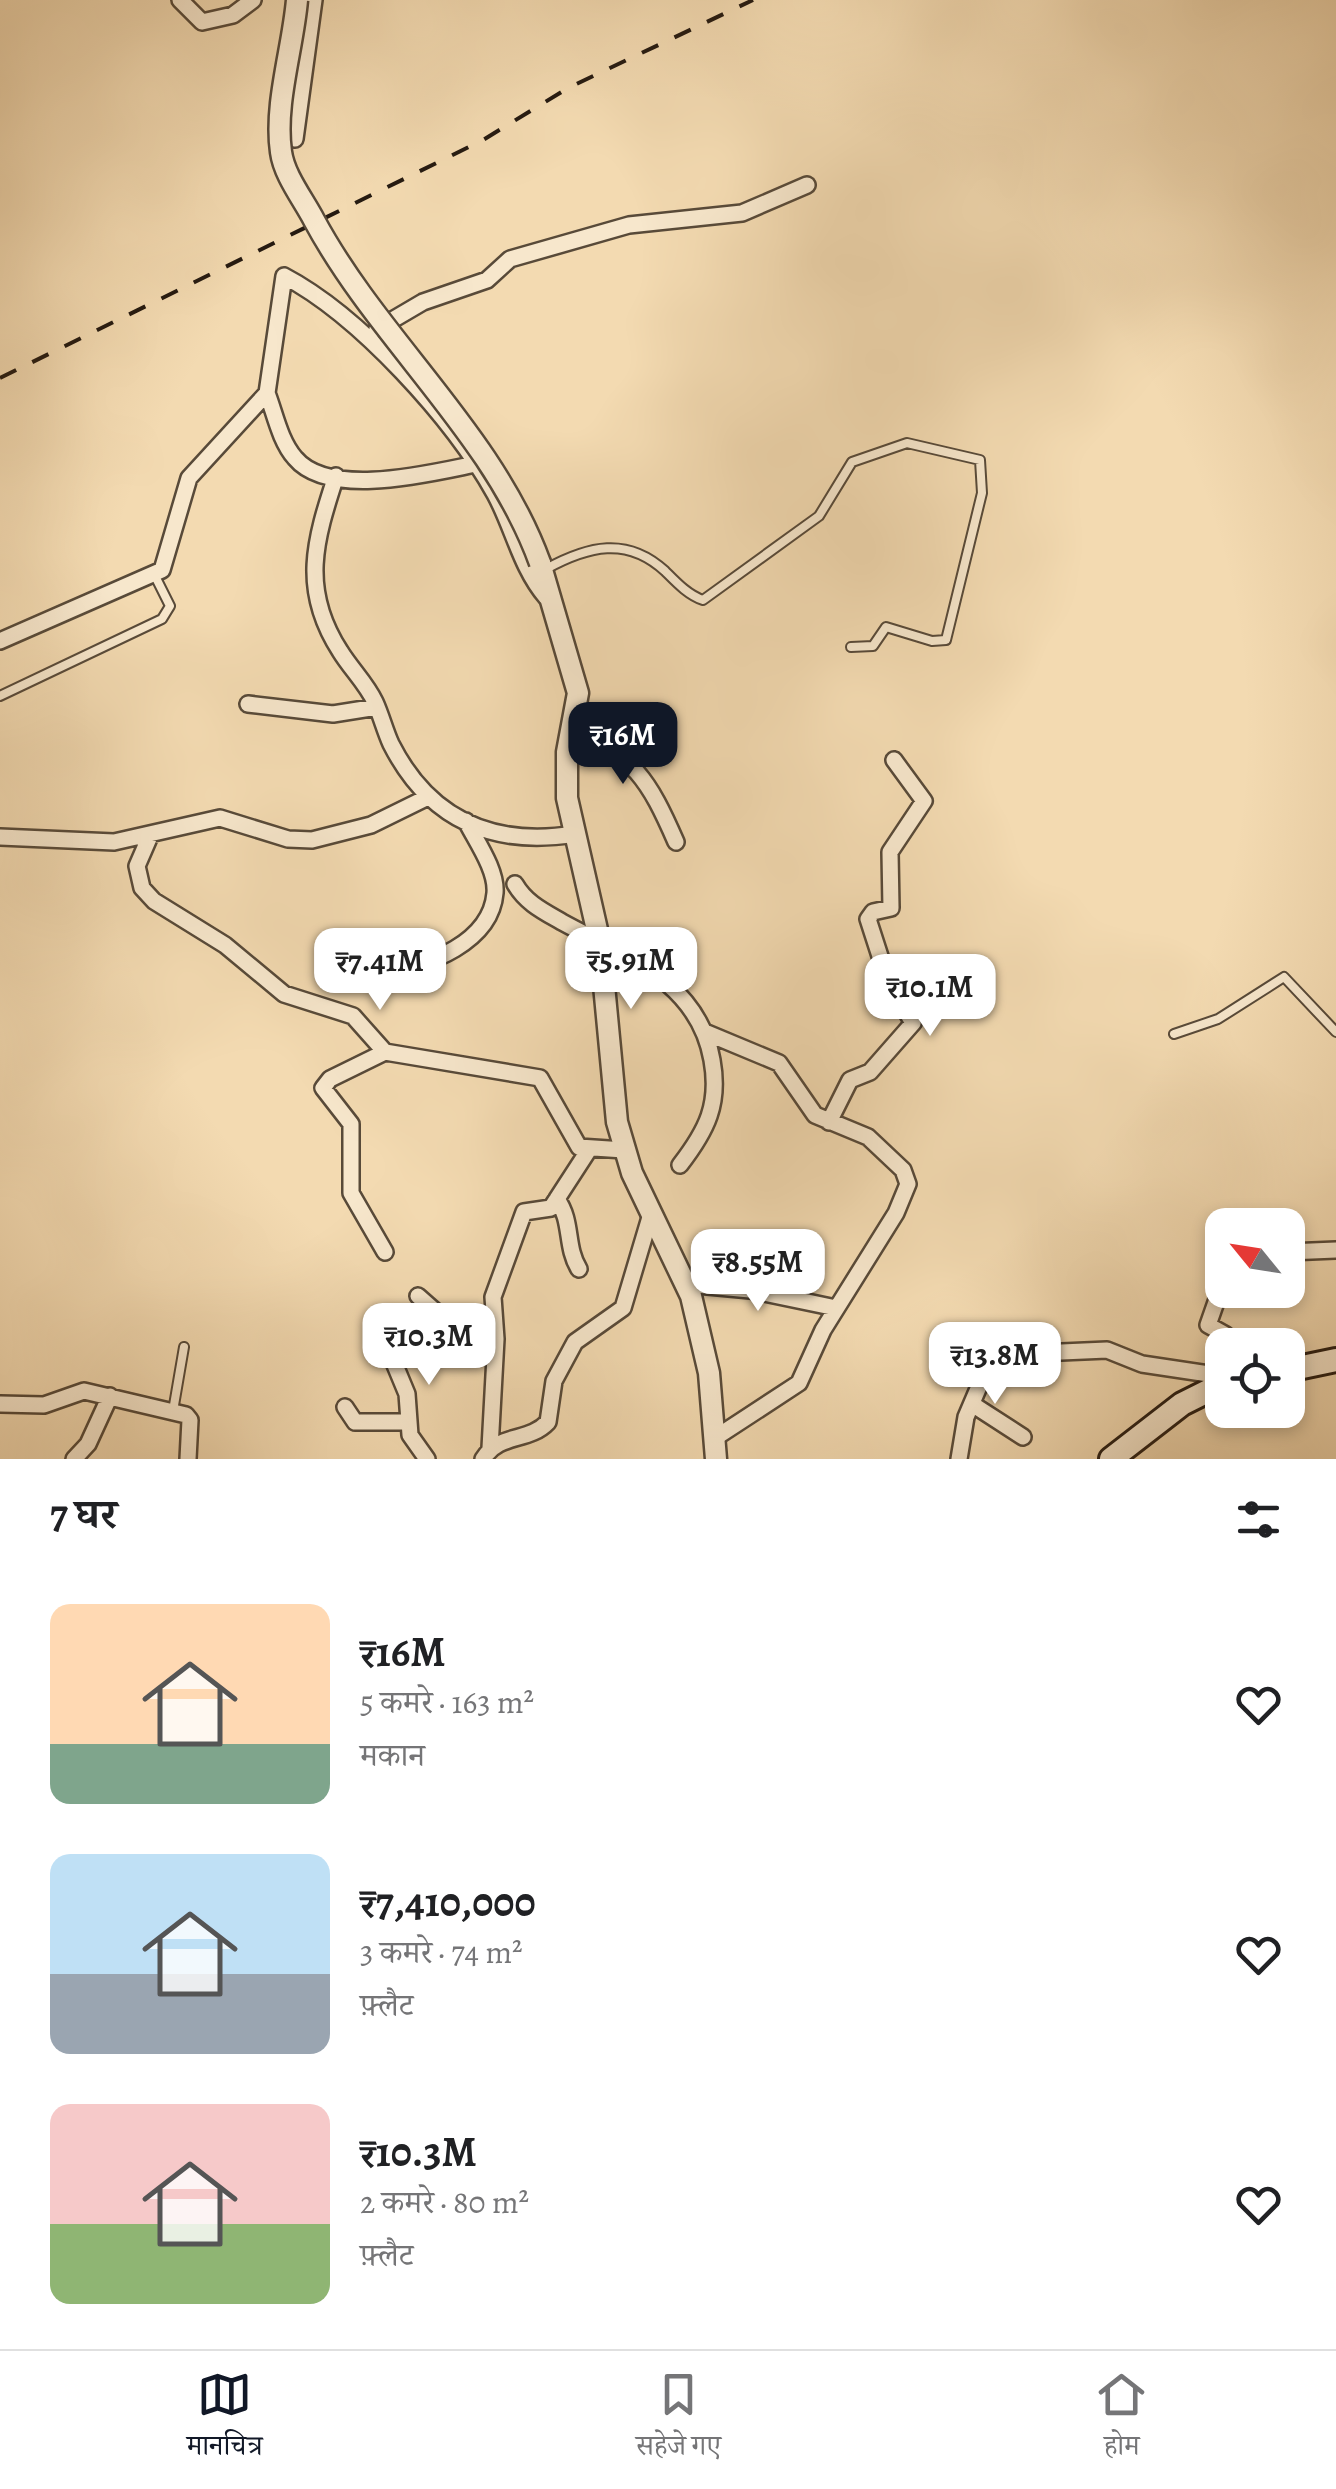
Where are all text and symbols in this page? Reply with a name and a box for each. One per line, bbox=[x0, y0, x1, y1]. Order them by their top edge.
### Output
pin: ₹16M bbox=[564, 702, 682, 787]
text: ₹16M bbox=[590, 712, 656, 756]
pin: ₹5.91M bbox=[550, 927, 712, 1012]
pin: ₹7.41M bbox=[299, 928, 461, 1013]
text: ₹5.91M bbox=[587, 937, 675, 981]
text: ₹7.41M bbox=[336, 938, 424, 982]
pin: ₹10.1M bbox=[849, 954, 1011, 1039]
text: ₹10.1M bbox=[887, 964, 973, 1008]
north arrow bbox=[1205, 1208, 1305, 1308]
map controls bbox=[1205, 1208, 1305, 1428]
pin: ₹8.55M bbox=[677, 1229, 839, 1314]
text: ₹8.55M bbox=[713, 1239, 803, 1283]
pin: ₹10.3M bbox=[348, 1303, 510, 1388]
text: ₹10.3M bbox=[385, 1313, 474, 1357]
pin: ₹13.8M bbox=[914, 1322, 1076, 1407]
button: locate bbox=[1205, 1328, 1305, 1428]
text: ₹13.8M bbox=[951, 1332, 1039, 1376]
text: 7 घर bbox=[50, 1485, 117, 1542]
icon: filters bbox=[1231, 1492, 1286, 1547]
text: ₹16M bbox=[360, 1623, 446, 1680]
icon: home bbox=[130, 1644, 250, 1764]
icon: heart bbox=[1231, 1677, 1286, 1732]
text: 5 कमरे · 163 m² bbox=[360, 1680, 534, 1724]
text: मकान bbox=[360, 1733, 425, 1777]
text: ₹7,410,000 bbox=[360, 1873, 536, 1930]
icon: home bbox=[130, 1894, 250, 2014]
icon: heart bbox=[1231, 1927, 1286, 1982]
text: 3 कमरे · 74 m² bbox=[360, 1930, 523, 1974]
text: फ़्लैट bbox=[360, 1983, 413, 2027]
text: ₹10.3M bbox=[360, 2123, 477, 2180]
icon: home bbox=[130, 2144, 250, 2264]
icon: heart bbox=[1231, 2177, 1286, 2232]
text: 2 कमरे · 80 m² bbox=[360, 2180, 529, 2224]
text: फ़्लैट bbox=[360, 2233, 413, 2277]
tab: मानचित्र bbox=[187, 2367, 263, 2473]
tab: सहेजे गए bbox=[636, 2367, 721, 2473]
tab: होम bbox=[1094, 2367, 1149, 2473]

